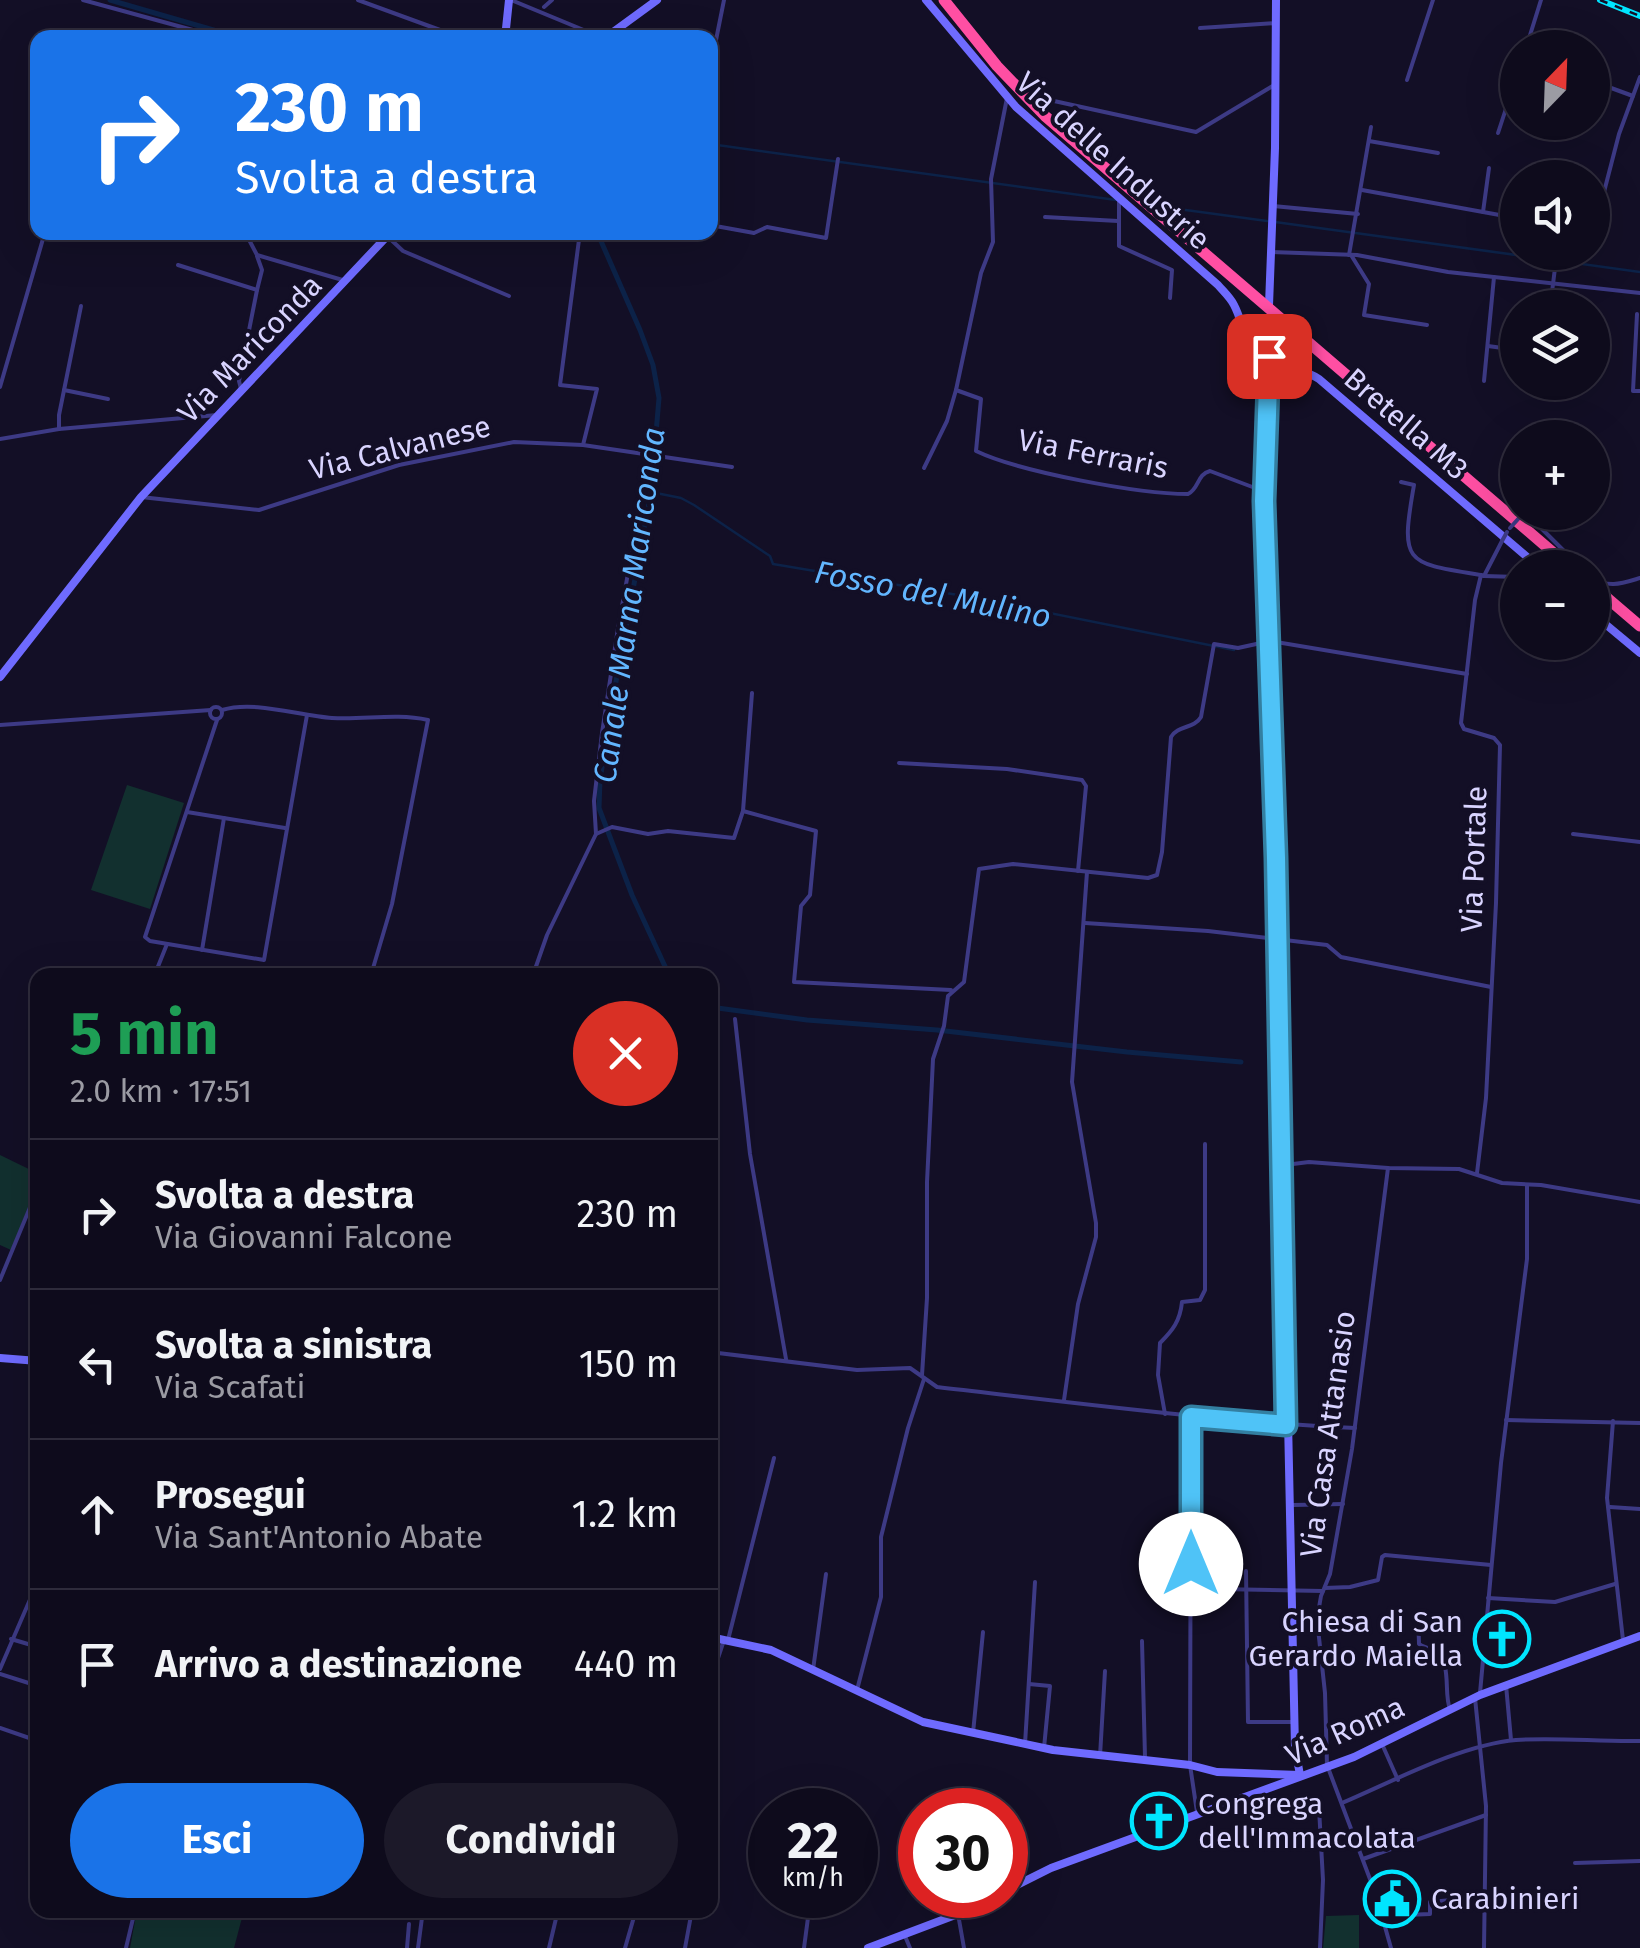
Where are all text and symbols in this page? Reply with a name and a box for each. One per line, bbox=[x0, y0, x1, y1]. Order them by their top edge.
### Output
north arrow bbox=[1500, 30, 1610, 140]
map controls bbox=[1500, 30, 1610, 660]
street label: Via delle Industrie bbox=[1009, 64, 1217, 258]
text: 230 m bbox=[235, 66, 424, 150]
icon: right bbox=[70, 70, 200, 200]
text: Svolta a destra bbox=[235, 151, 538, 205]
button: sound bbox=[1500, 160, 1610, 270]
street label: Via Mariconda bbox=[170, 267, 330, 431]
button: layers bbox=[1500, 290, 1610, 400]
pin bbox=[1227, 314, 1312, 399]
icon: arrive bbox=[1242, 329, 1297, 384]
street label: Bretella M3 bbox=[1337, 361, 1475, 487]
street label: Via Calvanese bbox=[306, 408, 494, 488]
button: + bbox=[1500, 420, 1610, 530]
street label: Via Ferraris bbox=[1015, 422, 1171, 486]
water label: Canale Marna Mariconda bbox=[585, 425, 673, 785]
button: − bbox=[1500, 550, 1610, 660]
water label: Fosso del Mulino bbox=[812, 552, 1054, 636]
street label: Via Portale bbox=[1453, 785, 1495, 933]
text: 5 min bbox=[70, 998, 219, 1070]
button: close bbox=[573, 1001, 678, 1106]
text: 2.0 km · 17:51 bbox=[70, 1072, 252, 1110]
text: Svolta a destra bbox=[155, 1172, 414, 1218]
icon: right bbox=[70, 1187, 125, 1242]
text: 230 m bbox=[577, 1191, 678, 1237]
text: Via Giovanni Falcone bbox=[155, 1218, 453, 1256]
street label: Via Casa Attanasio bbox=[1293, 1308, 1363, 1560]
text: Svolta a sinistra bbox=[155, 1322, 432, 1368]
icon: left bbox=[70, 1337, 125, 1392]
text: 150 m bbox=[579, 1341, 678, 1387]
text: Via Scafati bbox=[155, 1368, 306, 1406]
text: Prosegui bbox=[155, 1472, 306, 1518]
icon: ahead bbox=[70, 1487, 125, 1542]
text: 1.2 km bbox=[572, 1491, 678, 1537]
position arrow bbox=[1139, 1512, 1243, 1616]
text: Via Sant'Antonio Abate bbox=[155, 1518, 483, 1556]
place label: Chiesa di San Gerardo Maiella bbox=[1249, 1604, 1463, 1674]
church icon: Chiesa di San Gerardo Maiella bbox=[1472, 1609, 1532, 1669]
icon: arrive bbox=[70, 1637, 125, 1692]
text: Arrivo a destinazione bbox=[155, 1641, 522, 1687]
text: 440 m bbox=[574, 1641, 678, 1687]
street label: Via Roma bbox=[1280, 1689, 1410, 1773]
button: Esci bbox=[70, 1783, 364, 1898]
button: Condividi bbox=[384, 1783, 678, 1898]
place label: Congrega dell'Immacolata bbox=[1198, 1786, 1416, 1856]
speed limit sign: 30 bbox=[898, 1788, 1028, 1918]
church icon: Congrega dell'Immacolata bbox=[1129, 1791, 1189, 1851]
text: 22 bbox=[787, 1811, 839, 1871]
text: km/h bbox=[782, 1863, 844, 1893]
public building icon: Carabinieri bbox=[1362, 1869, 1422, 1929]
place label: Carabinieri bbox=[1431, 1881, 1579, 1917]

